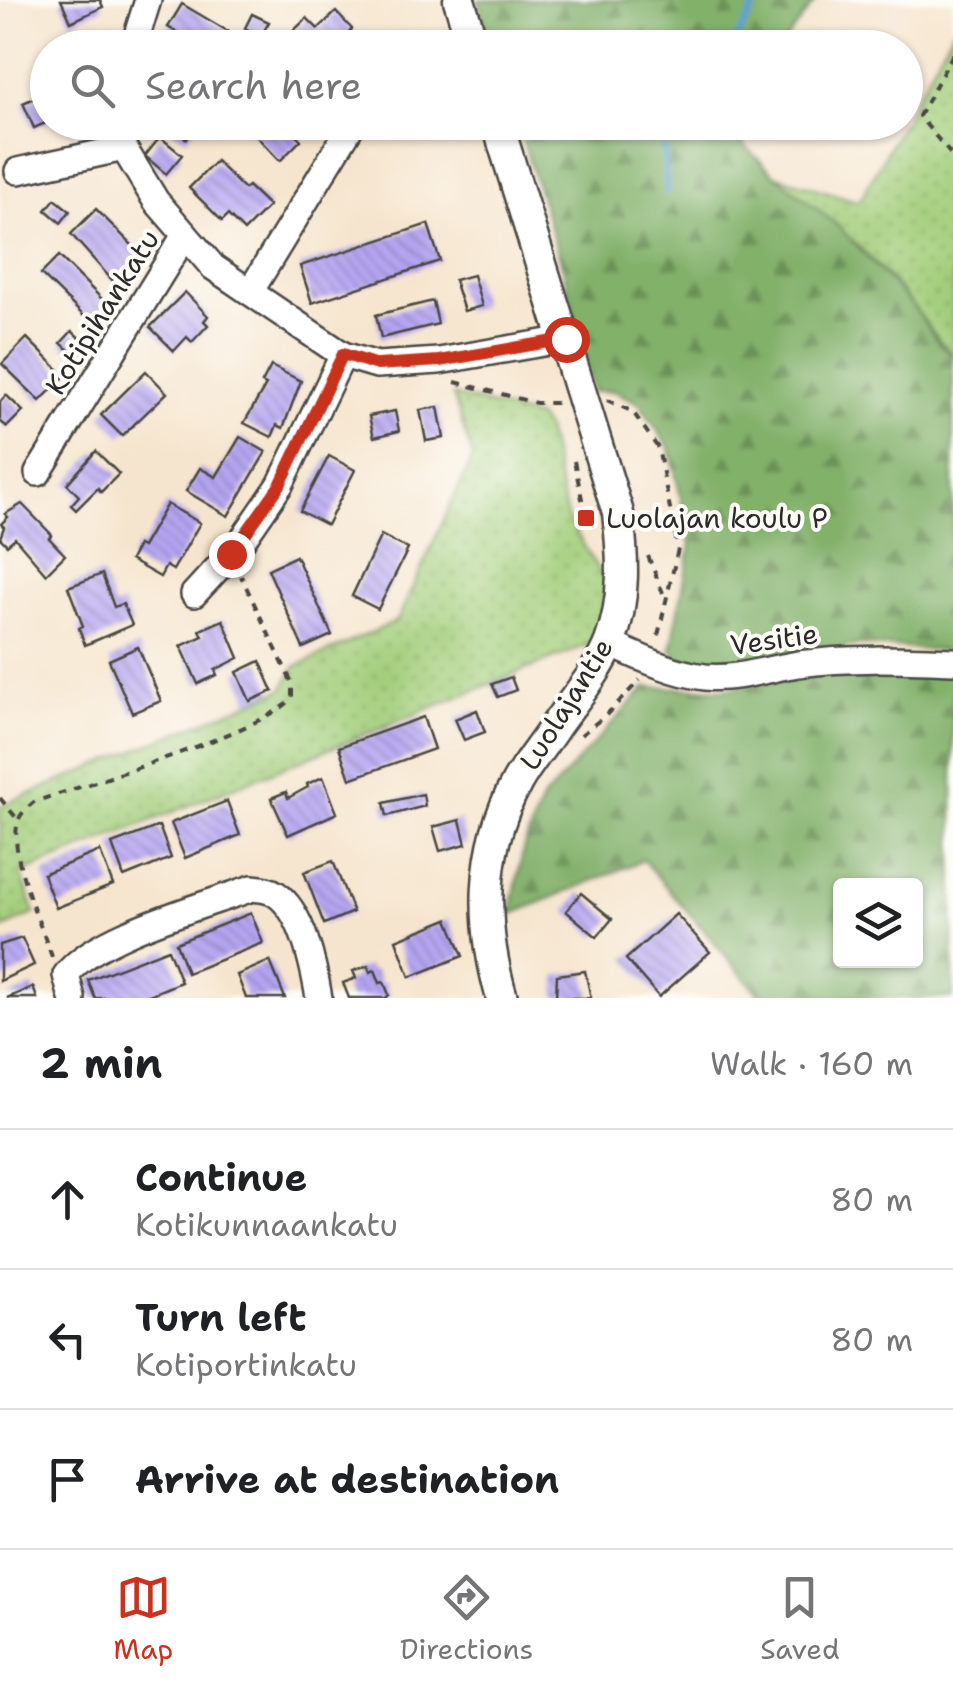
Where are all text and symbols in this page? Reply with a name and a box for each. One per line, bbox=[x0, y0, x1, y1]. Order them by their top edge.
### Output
search box bbox=[30, 30, 923, 140]
icon: search bbox=[65, 58, 120, 113]
text: Search here bbox=[145, 60, 362, 111]
street label: Kotipihankatu bbox=[36, 222, 168, 402]
route start bbox=[544, 317, 590, 363]
place label: Luolajan koulu P bbox=[606, 499, 828, 537]
marker: Luolajan koulu P bbox=[575, 507, 597, 529]
route end bbox=[209, 532, 255, 578]
street label: Vesitie bbox=[728, 614, 820, 664]
street label: Luolajantie bbox=[510, 631, 622, 777]
map controls bbox=[833, 878, 923, 968]
button: layers bbox=[833, 878, 923, 968]
text: 2 min bbox=[40, 1035, 162, 1091]
text: Walk · 160 m bbox=[710, 1042, 913, 1085]
text: Continue bbox=[135, 1152, 307, 1203]
icon: ahead bbox=[40, 1172, 95, 1227]
text: 80 m bbox=[830, 1178, 913, 1221]
text: Kotikunnaankatu bbox=[135, 1203, 398, 1246]
text: Turn left bbox=[135, 1292, 307, 1343]
icon: left bbox=[40, 1312, 95, 1367]
text: 80 m bbox=[830, 1318, 913, 1361]
text: Kotiportinkatu bbox=[135, 1343, 357, 1386]
icon: arrive bbox=[40, 1452, 95, 1507]
text: Arrive at destination bbox=[135, 1454, 559, 1505]
tab: Map bbox=[113, 1570, 173, 1668]
tab: Directions bbox=[400, 1570, 533, 1668]
tab: Saved bbox=[760, 1570, 840, 1668]

